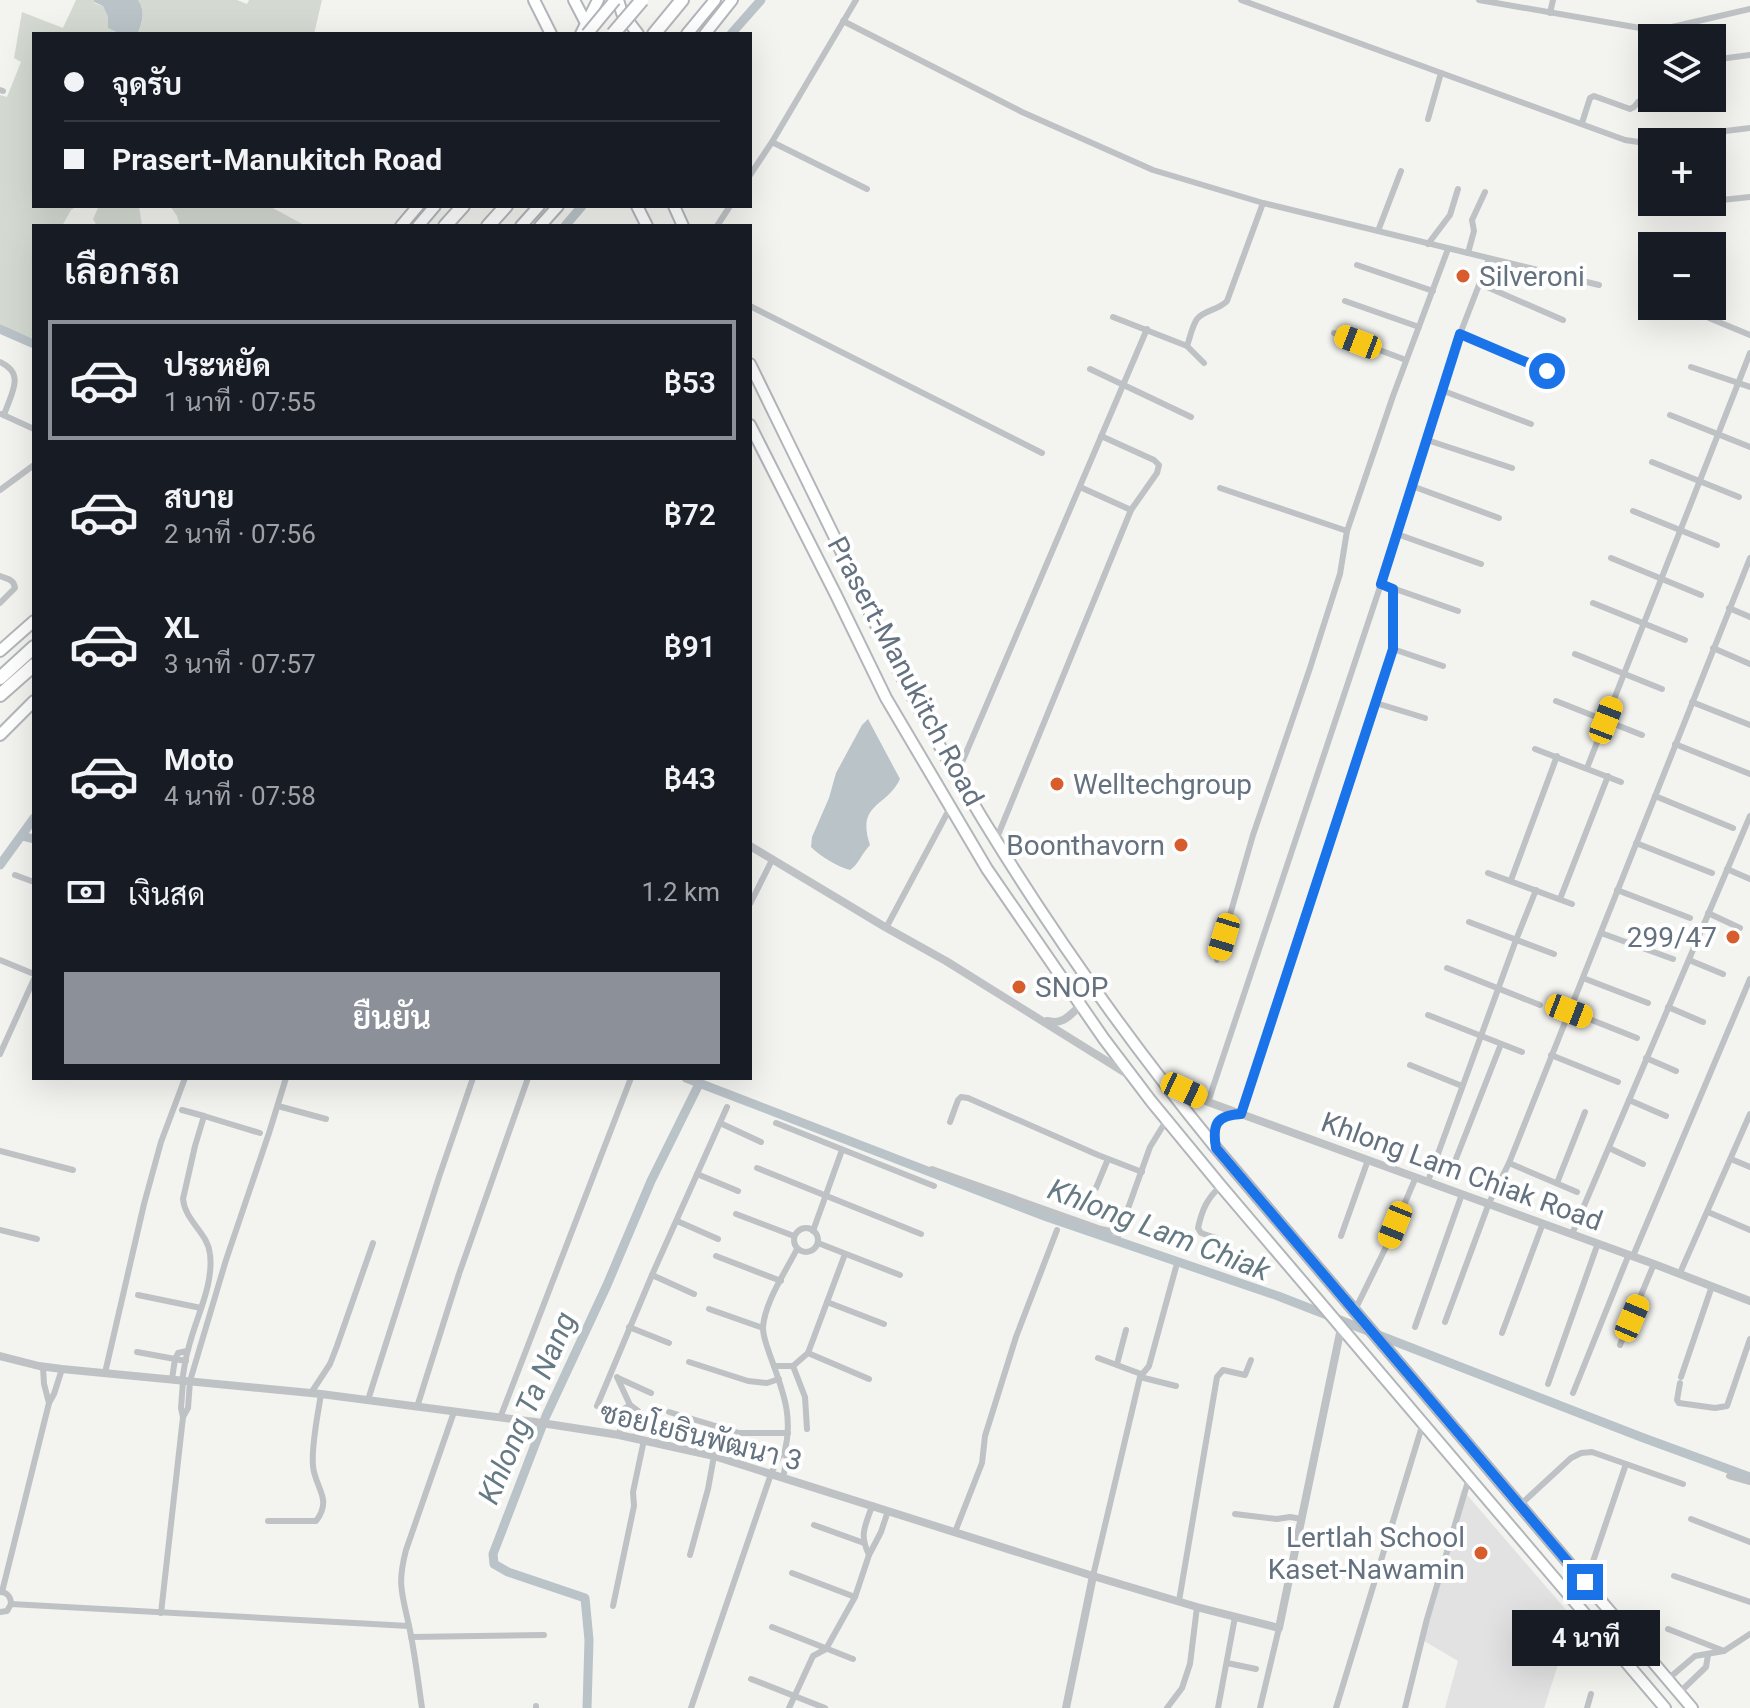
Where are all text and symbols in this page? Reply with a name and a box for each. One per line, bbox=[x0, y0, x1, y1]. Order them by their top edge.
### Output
map controls bbox=[1638, 24, 1726, 320]
button: layers bbox=[1638, 24, 1726, 112]
text: จุดรับ bbox=[112, 67, 182, 102]
button: + bbox=[1638, 128, 1726, 216]
text: Prasert-Manukitch Road bbox=[112, 142, 442, 177]
button: − bbox=[1638, 232, 1726, 320]
text: เลือกรถ bbox=[64, 251, 180, 293]
place label: Silveroni bbox=[1479, 260, 1585, 293]
marker: Silveroni bbox=[1454, 267, 1472, 285]
car bbox=[1331, 322, 1385, 362]
icon: car bbox=[68, 344, 140, 416]
text: ประหยัด bbox=[164, 348, 271, 383]
route start bbox=[1529, 353, 1565, 389]
text: ฿53 bbox=[664, 365, 716, 400]
text: 1 นาที · 07:55 bbox=[164, 387, 316, 417]
icon: car bbox=[68, 476, 140, 548]
text: สบาย bbox=[164, 480, 234, 515]
text: ฿72 bbox=[664, 497, 716, 532]
text: 2 นาที · 07:56 bbox=[164, 519, 316, 549]
street label: Prasert-Manukitch Road bbox=[821, 531, 991, 812]
icon: car bbox=[68, 608, 140, 680]
text: XL bbox=[164, 610, 199, 645]
text: ฿91 bbox=[664, 629, 716, 664]
text: 3 นาที · 07:57 bbox=[164, 649, 316, 679]
car bbox=[1586, 693, 1626, 747]
icon: car bbox=[68, 740, 140, 812]
text: Moto bbox=[164, 742, 234, 777]
text: ฿43 bbox=[664, 761, 716, 796]
place label: Welltechgroup bbox=[1073, 768, 1252, 801]
marker: Welltechgroup bbox=[1048, 775, 1066, 793]
text: 4 นาที · 07:58 bbox=[164, 781, 316, 811]
place label: Boonthavorn bbox=[1006, 829, 1165, 862]
marker: Boonthavorn bbox=[1172, 836, 1190, 854]
icon: cash bbox=[64, 870, 108, 914]
text: เงินสด bbox=[128, 877, 205, 912]
text: 1.2 km bbox=[641, 877, 720, 907]
car bbox=[1206, 911, 1242, 963]
place label: 299/47 bbox=[1627, 921, 1717, 954]
marker: 299/47 bbox=[1724, 928, 1742, 946]
place label: SNOP bbox=[1035, 971, 1109, 1004]
button: ยืนยัน bbox=[64, 972, 720, 1064]
marker: SNOP bbox=[1010, 978, 1028, 996]
car bbox=[1542, 991, 1596, 1031]
car bbox=[1157, 1069, 1211, 1111]
street label: Khlong Lam Chiak Road bbox=[1317, 1105, 1607, 1238]
water label: Khlong Lam Chiak bbox=[1043, 1171, 1276, 1288]
car bbox=[1375, 1198, 1415, 1252]
car bbox=[1612, 1291, 1652, 1345]
water label: Khlong Ta Nang bbox=[470, 1307, 583, 1509]
street label: ซอยโยธินพัฒนา 3 bbox=[597, 1393, 806, 1478]
place label: Lertlah School Kaset-Nawamin bbox=[1268, 1521, 1465, 1586]
marker: Lertlah School Kaset-Nawamin bbox=[1472, 1544, 1490, 1562]
route end bbox=[1567, 1564, 1603, 1600]
callout: 4 นาที bbox=[1511, 1610, 1659, 1666]
text: 4 นาที bbox=[1552, 1623, 1620, 1653]

